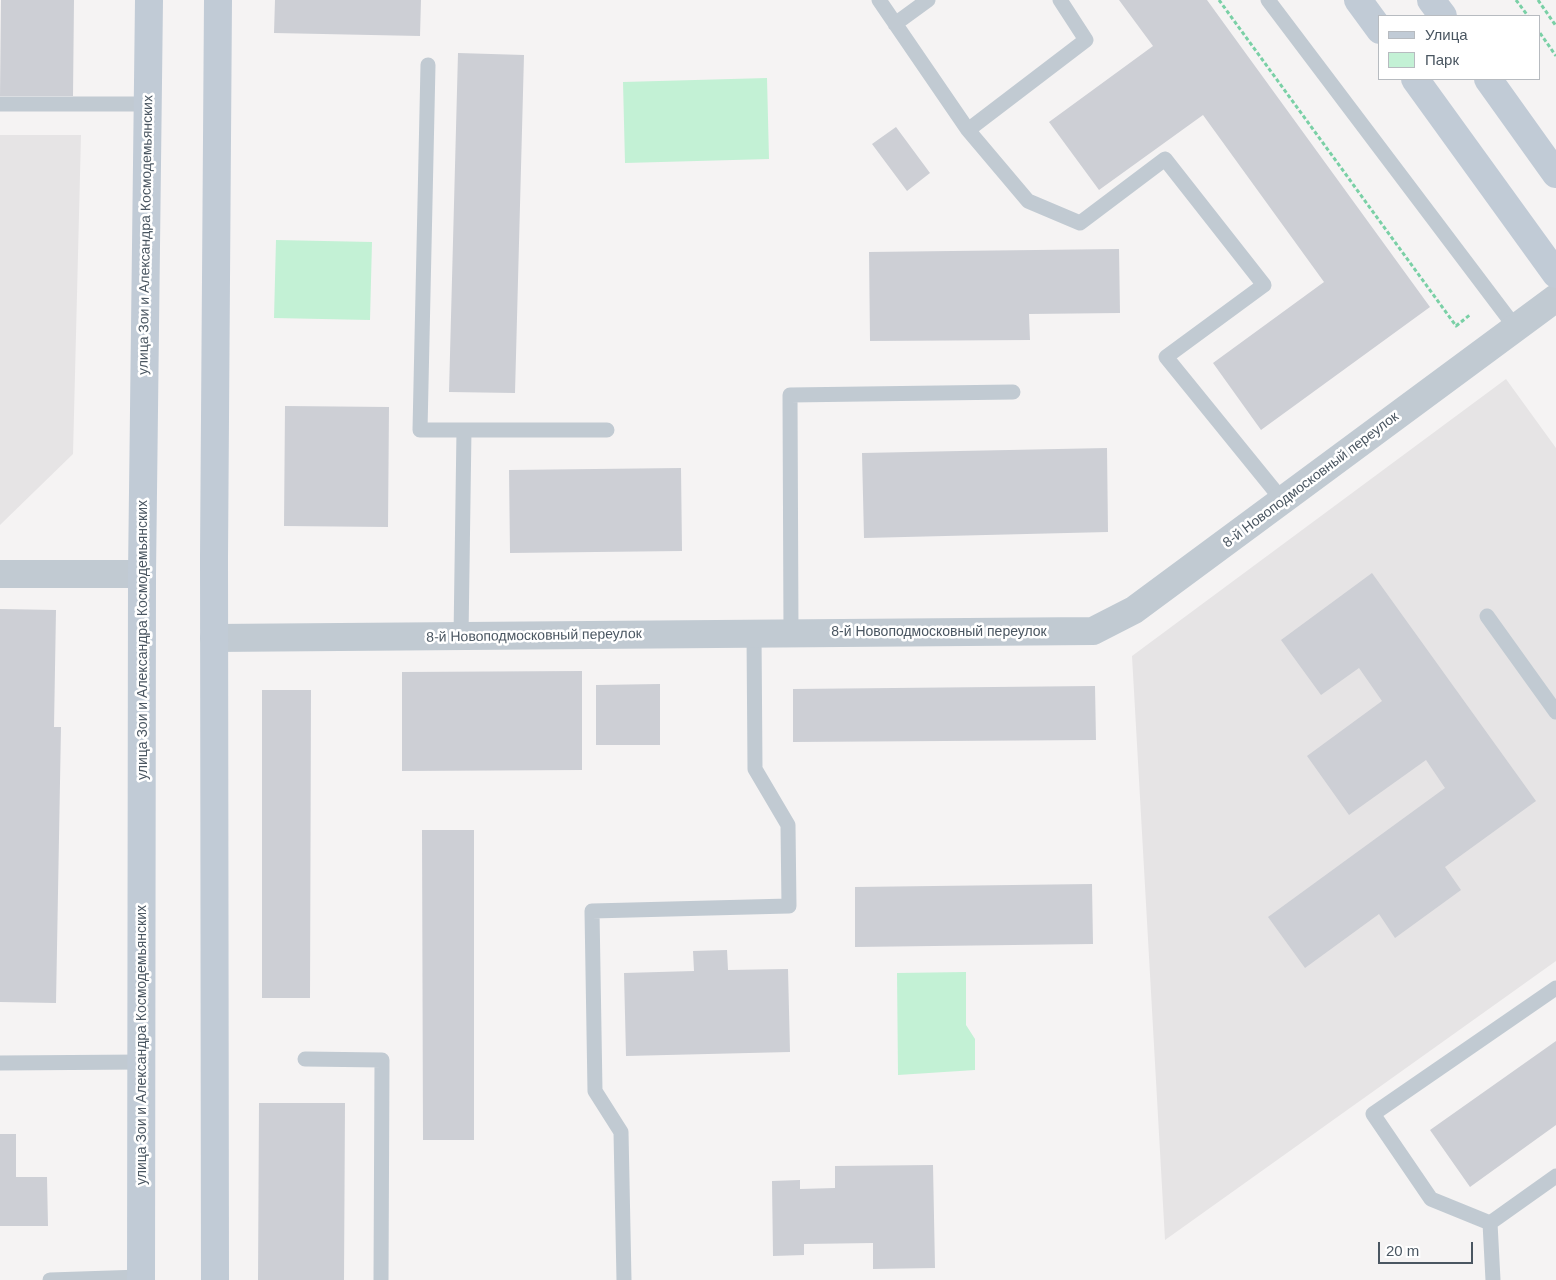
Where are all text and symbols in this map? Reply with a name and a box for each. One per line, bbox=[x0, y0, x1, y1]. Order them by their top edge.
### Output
legend bbox=[1378, 15, 1541, 80]
text: Улица bbox=[1425, 26, 1468, 43]
text: Парк bbox=[1425, 51, 1459, 68]
street label: улица Зои и Александра Космодемьянских bbox=[135, 95, 157, 375]
street label: 8-й Новоподмосковный переулок bbox=[1220, 408, 1402, 552]
street label: улица Зои и Александра Космодемьянских bbox=[135, 500, 151, 780]
street label: 8-й Новоподмосковный переулок bbox=[831, 624, 1047, 640]
street label: 8-й Новоподмосковный переулок bbox=[426, 626, 642, 646]
street label: улица Зои и Александра Космодемьянских bbox=[134, 905, 150, 1185]
scale bar bbox=[1381, 1232, 1476, 1264]
text: 20 m bbox=[1386, 1242, 1419, 1259]

